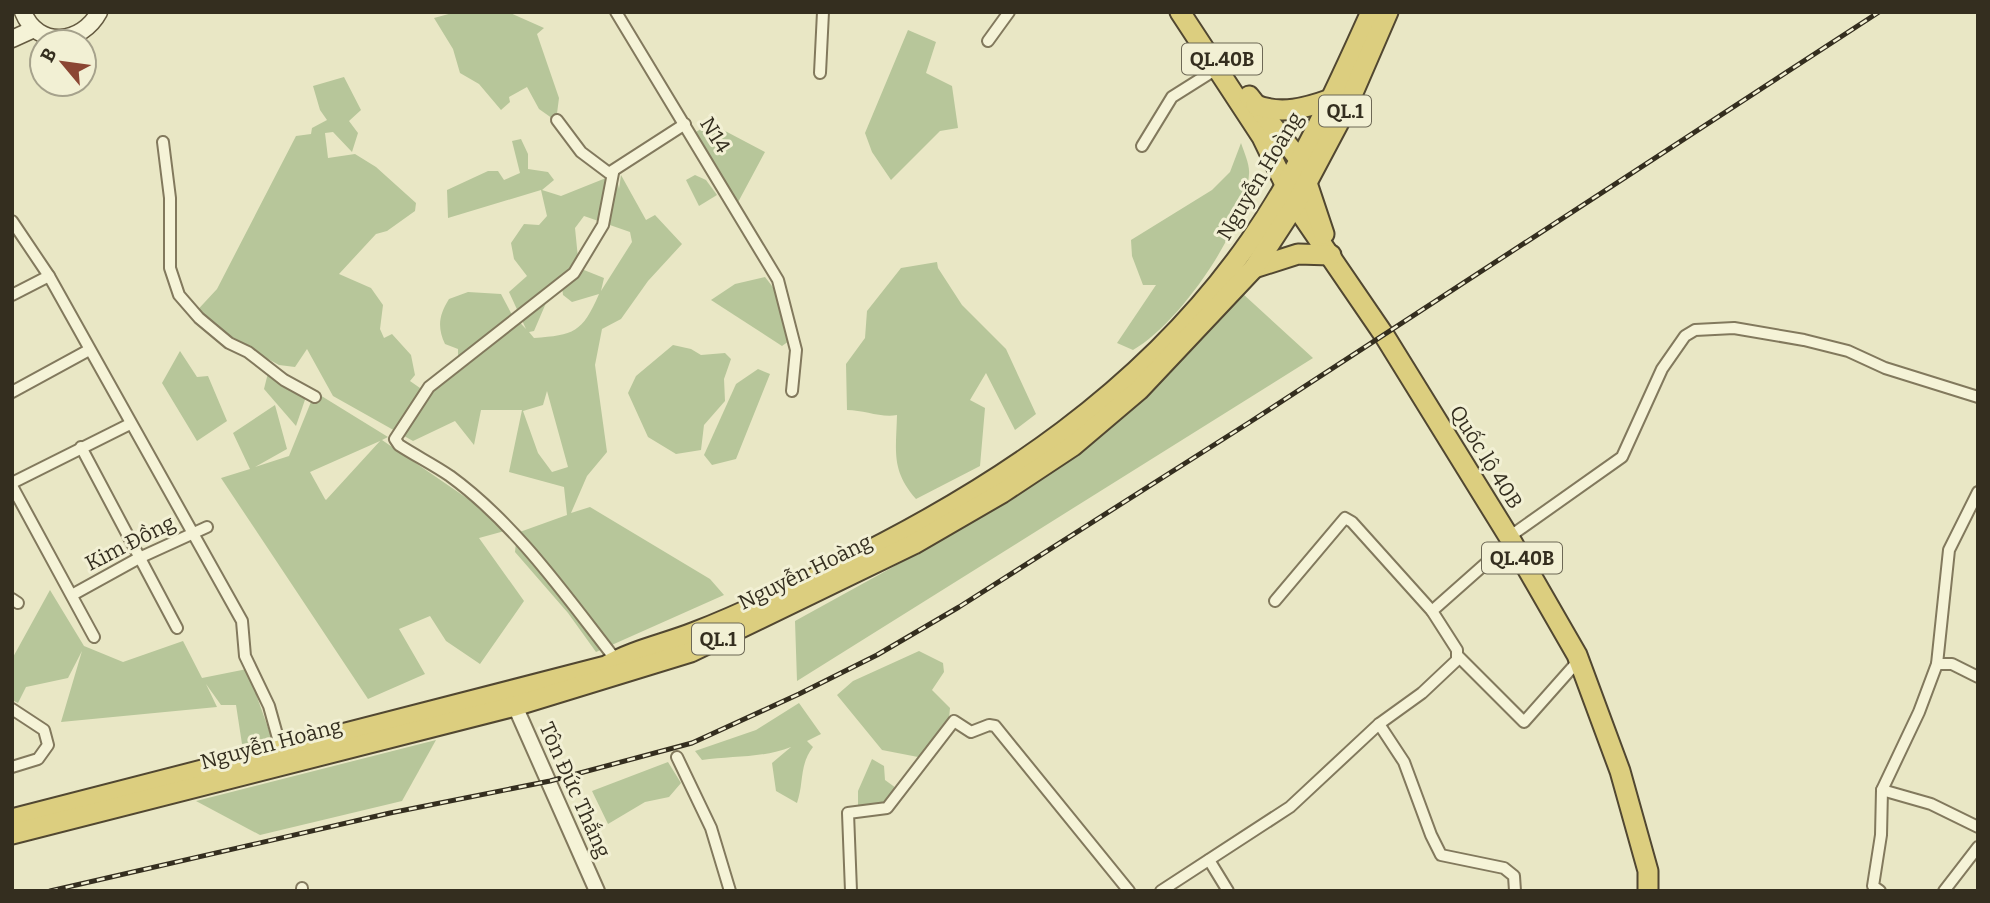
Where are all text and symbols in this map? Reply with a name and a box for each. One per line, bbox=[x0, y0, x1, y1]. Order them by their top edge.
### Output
north arrow bbox=[28, 28, 98, 98]
text: B bbox=[36, 44, 62, 66]
road number: QL.40B bbox=[1182, 44, 1262, 74]
road number: QL.1 bbox=[1319, 96, 1371, 127]
street label: Nguyễn Hoàng bbox=[1211, 107, 1309, 245]
street label: N14 bbox=[694, 112, 736, 158]
street label: Quốc lộ 40B bbox=[1444, 400, 1528, 514]
street label: Kim Đồng bbox=[81, 509, 179, 577]
street label: Nguyễn Hoàng bbox=[734, 528, 876, 616]
road number: QL.40B bbox=[1482, 542, 1562, 573]
road number: QL.1 bbox=[692, 624, 744, 654]
street label: Nguyễn Hoàng bbox=[197, 713, 345, 775]
street label: Tôn Đức Thắng bbox=[534, 718, 617, 862]

